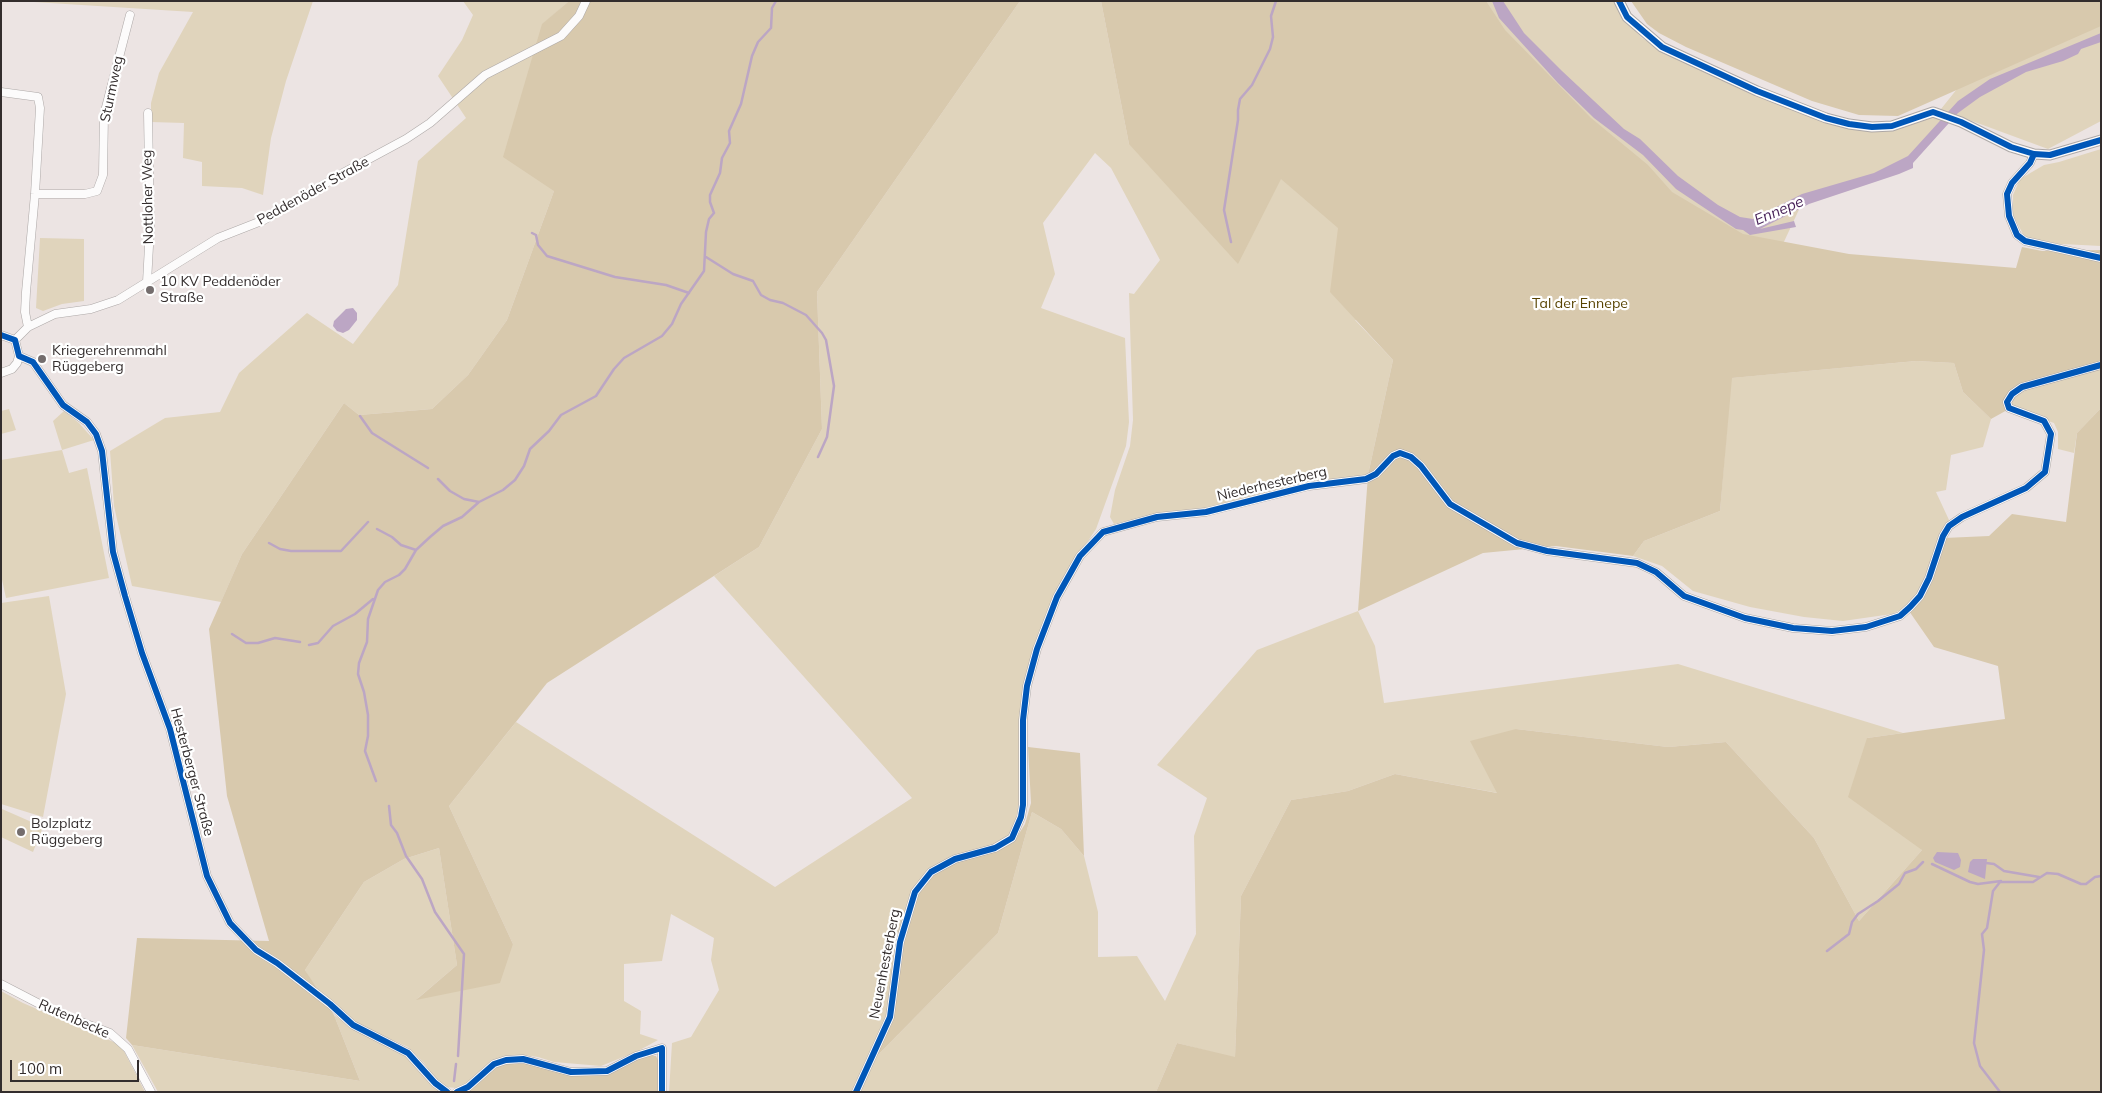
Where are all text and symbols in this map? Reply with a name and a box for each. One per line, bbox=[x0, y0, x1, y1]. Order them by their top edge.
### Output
street label: Sturmweg bbox=[97, 54, 127, 124]
street label: Nottloher Weg bbox=[139, 150, 157, 244]
street label: Peddenöder Straße bbox=[254, 153, 372, 229]
water label: Ennepe bbox=[1752, 193, 1806, 229]
place label: 10 KV Peddenöder Straße bbox=[160, 274, 281, 306]
marker: 10 KV Peddenöder Straße bbox=[144, 284, 156, 296]
park label: Tal der Ennepe bbox=[1532, 296, 1628, 312]
place label: Kriegerehrenmahl Rüggeberg bbox=[52, 343, 167, 376]
marker: Kriegerehrenmahl Rüggeberg bbox=[36, 353, 48, 365]
street label: Niederhesterberg bbox=[1215, 463, 1329, 505]
street label: Hesterberger Straße bbox=[167, 706, 217, 838]
place label: Bolzplatz Rüggeberg bbox=[31, 816, 103, 849]
marker: Bolzplatz Rüggeberg bbox=[15, 826, 27, 838]
street label: Neuenhesterberg bbox=[866, 908, 904, 1020]
street label: Rutenbecke bbox=[36, 996, 112, 1042]
scale bar bbox=[12, 1050, 141, 1082]
text: 100 m bbox=[18, 1059, 62, 1078]

